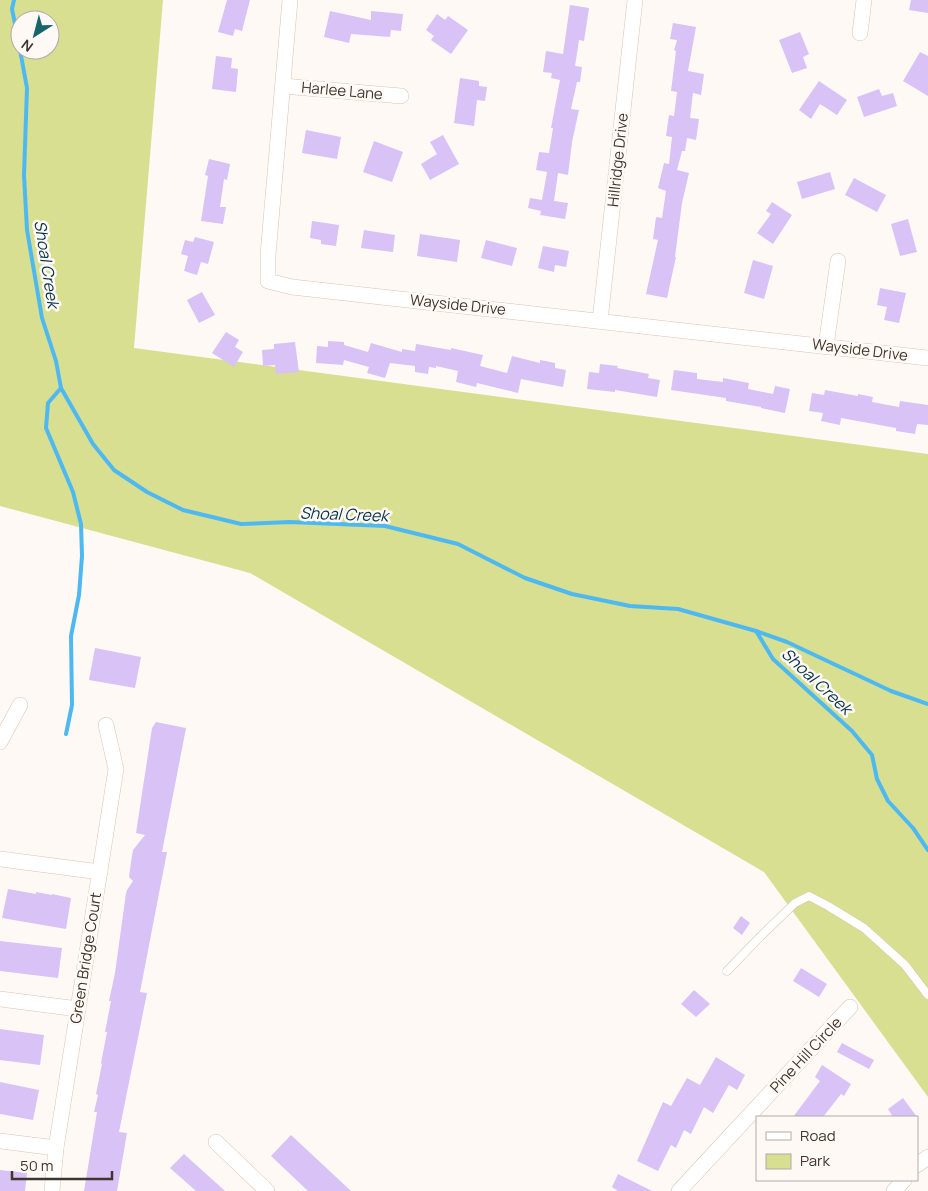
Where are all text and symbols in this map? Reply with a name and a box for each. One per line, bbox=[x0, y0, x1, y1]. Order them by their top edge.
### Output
north arrow bbox=[10, 10, 60, 60]
text: N bbox=[17, 35, 37, 57]
street label: Harlee Lane bbox=[300, 76, 384, 105]
street label: Hillridge Drive bbox=[602, 112, 633, 208]
water label: Shoal Creek bbox=[29, 219, 65, 311]
street label: Wayside Drive bbox=[409, 289, 507, 320]
street label: Wayside Drive bbox=[811, 333, 909, 366]
water label: Shoal Creek bbox=[299, 501, 391, 527]
water label: Shoal Creek bbox=[777, 643, 858, 721]
street label: Green Bridge Court bbox=[65, 891, 106, 1025]
street label: Pine Hill Circle bbox=[765, 1012, 846, 1097]
legend bbox=[756, 1116, 918, 1181]
text: Road bbox=[800, 1125, 836, 1146]
scale bar bbox=[12, 1148, 112, 1180]
text: Park bbox=[800, 1150, 830, 1171]
text: 50 m bbox=[20, 1155, 54, 1176]

